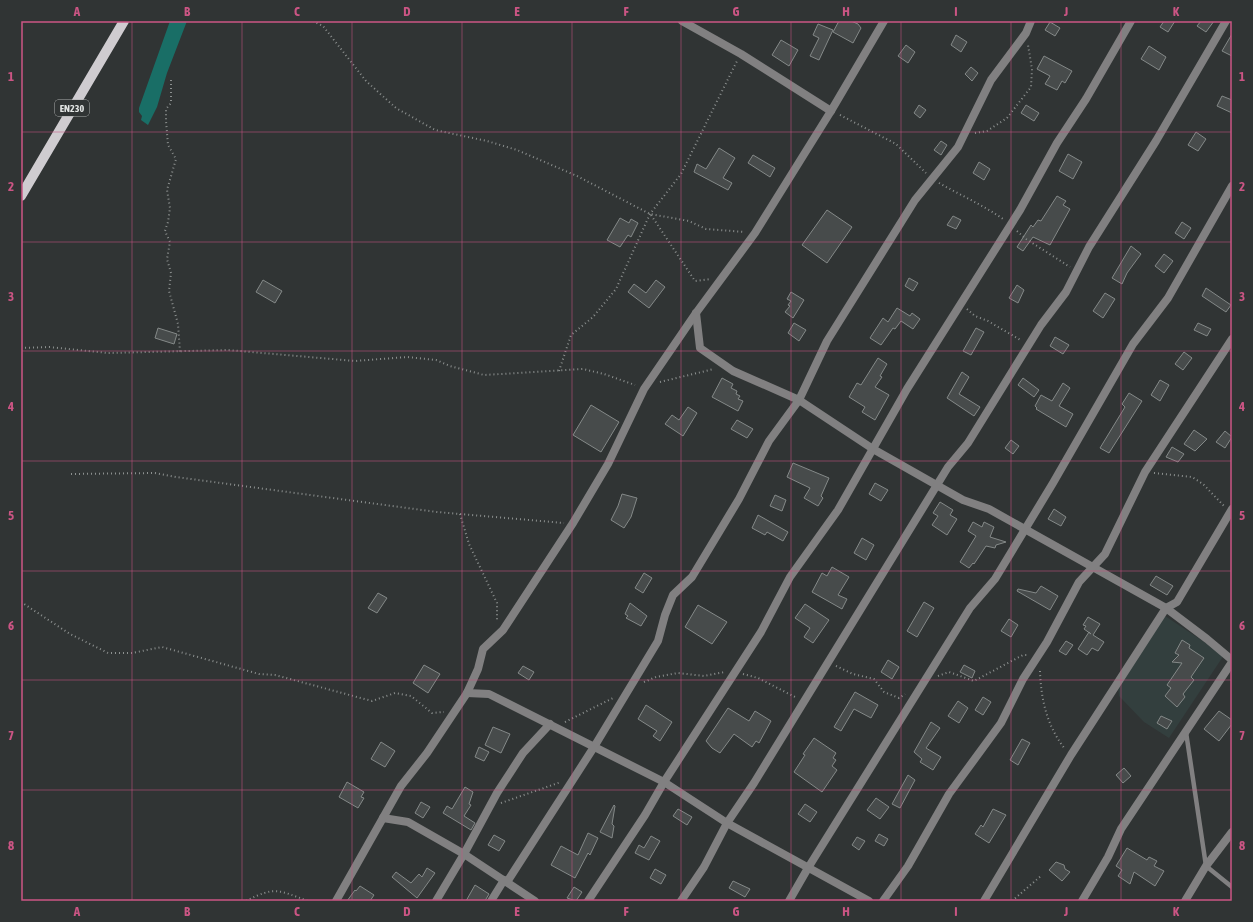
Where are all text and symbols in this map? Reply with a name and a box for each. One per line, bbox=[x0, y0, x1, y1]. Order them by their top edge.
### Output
text: A bbox=[73, 4, 81, 19]
text: B bbox=[184, 4, 191, 19]
text: C bbox=[294, 4, 300, 19]
text: D bbox=[403, 4, 411, 19]
text: E bbox=[514, 4, 520, 19]
text: F bbox=[623, 4, 629, 19]
text: G bbox=[733, 4, 740, 19]
text: H bbox=[842, 4, 850, 19]
text: I bbox=[954, 4, 958, 19]
text: J bbox=[1063, 4, 1068, 19]
text: K bbox=[1173, 4, 1180, 19]
text: 1 bbox=[8, 69, 14, 84]
text: 1 bbox=[1239, 69, 1245, 84]
road number: EN230 bbox=[55, 100, 89, 116]
text: 2 bbox=[8, 179, 14, 194]
text: 2 bbox=[1239, 179, 1245, 194]
text: 3 bbox=[8, 289, 14, 304]
text: 3 bbox=[1239, 289, 1245, 304]
text: 4 bbox=[7, 399, 14, 414]
text: 4 bbox=[1238, 399, 1245, 414]
text: 5 bbox=[8, 508, 14, 523]
text: 5 bbox=[1239, 508, 1245, 523]
text: 6 bbox=[8, 618, 14, 633]
text: 6 bbox=[1239, 618, 1245, 633]
text: 7 bbox=[8, 728, 14, 743]
text: 7 bbox=[1239, 728, 1245, 743]
text: 8 bbox=[8, 838, 14, 853]
text: 8 bbox=[1239, 838, 1245, 853]
text: A bbox=[73, 904, 81, 919]
text: B bbox=[184, 904, 191, 919]
text: C bbox=[294, 904, 300, 919]
text: D bbox=[403, 904, 411, 919]
text: E bbox=[514, 904, 520, 919]
text: F bbox=[623, 904, 629, 919]
text: G bbox=[733, 904, 740, 919]
text: H bbox=[842, 904, 850, 919]
text: I bbox=[954, 904, 958, 919]
text: J bbox=[1063, 904, 1068, 919]
text: K bbox=[1173, 904, 1180, 919]

